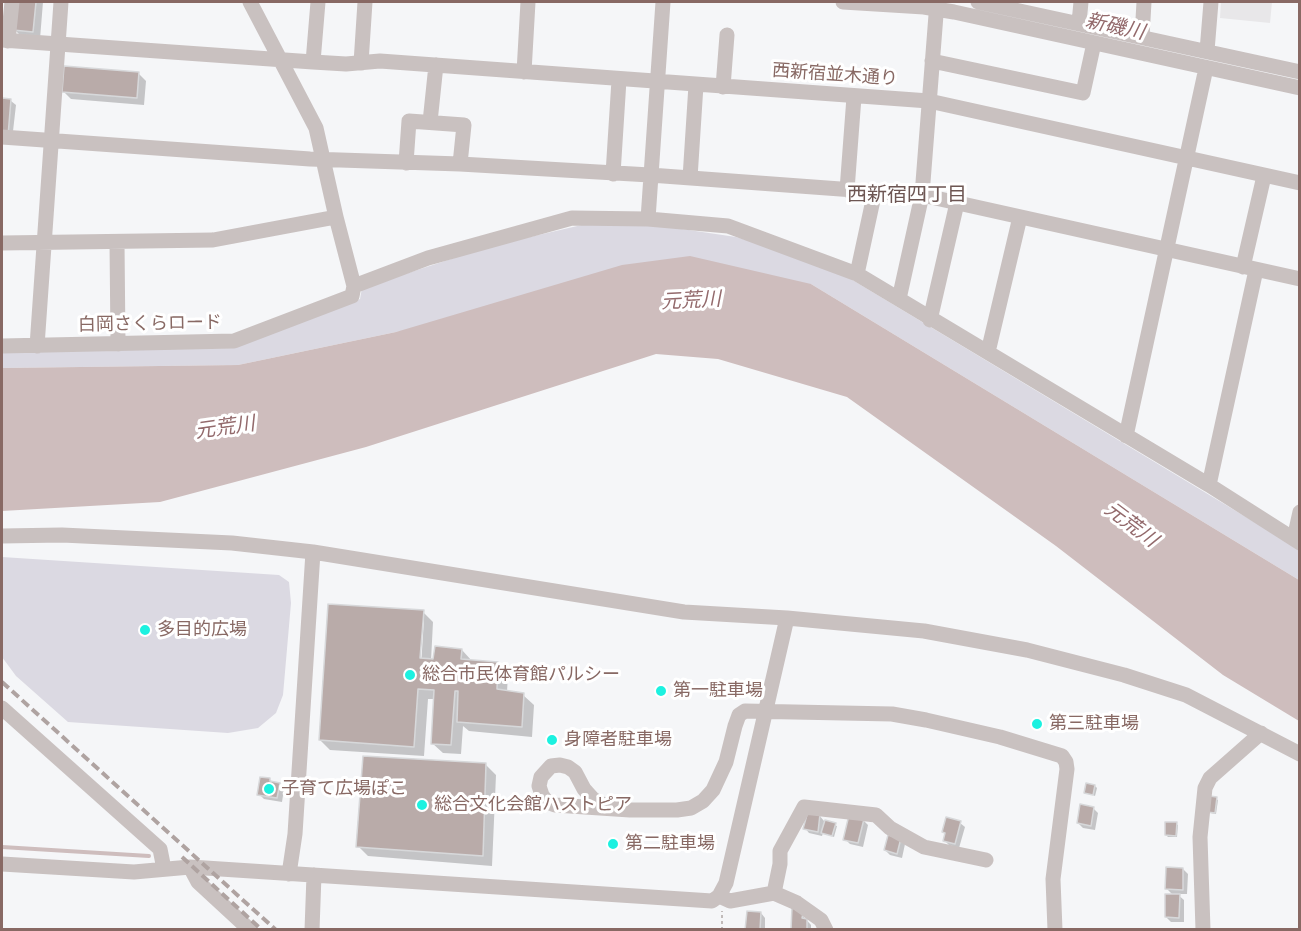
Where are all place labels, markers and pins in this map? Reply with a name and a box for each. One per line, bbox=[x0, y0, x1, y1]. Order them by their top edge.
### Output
place label: 多目的広場 bbox=[157, 619, 247, 641]
marker: 多目的広場 bbox=[138, 623, 152, 637]
place label: 総合市民体育館パルシー bbox=[422, 664, 620, 686]
marker: 総合市民体育館パルシー bbox=[403, 668, 417, 682]
place label: 第一駐車場 bbox=[673, 680, 763, 702]
marker: 第一駐車場 bbox=[654, 684, 668, 698]
place label: 第三駐車場 bbox=[1049, 713, 1139, 735]
marker: 第三駐車場 bbox=[1030, 717, 1044, 731]
place label: 身障者駐車場 bbox=[564, 729, 672, 751]
marker: 身障者駐車場 bbox=[545, 733, 559, 747]
place label: 子育て広場ぽこ bbox=[281, 778, 407, 800]
marker: 子育て広場ぽこ bbox=[262, 782, 276, 796]
place label: 総合文化会館ハストピア bbox=[434, 794, 632, 816]
marker: 総合文化会館ハストピア bbox=[415, 798, 429, 812]
place label: 第二駐車場 bbox=[625, 833, 715, 855]
marker: 第二駐車場 bbox=[606, 837, 620, 851]

